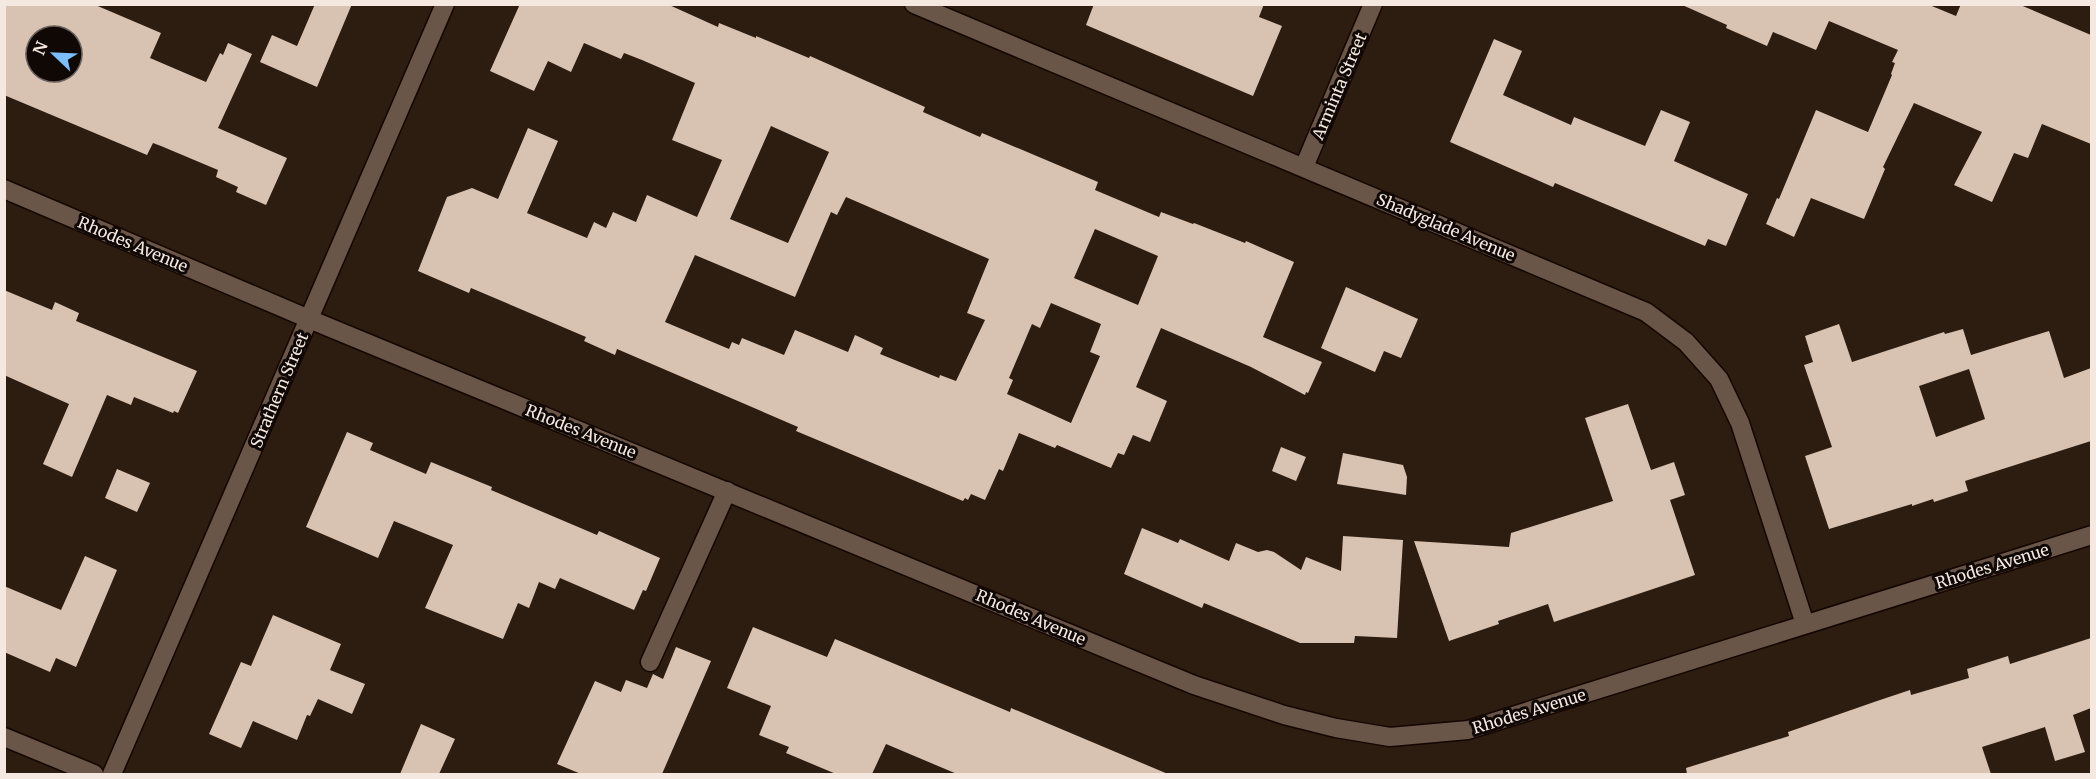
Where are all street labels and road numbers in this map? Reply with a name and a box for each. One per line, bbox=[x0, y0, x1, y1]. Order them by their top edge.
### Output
street label: Arminta Street bbox=[1307, 29, 1371, 143]
street label: Shadyglade Avenue bbox=[1374, 189, 1518, 265]
street label: Rhodes Avenue bbox=[75, 212, 191, 276]
street label: Strathern Street bbox=[246, 329, 313, 451]
street label: Rhodes Avenue bbox=[523, 400, 639, 462]
street label: Rhodes Avenue bbox=[1933, 539, 2051, 593]
street label: Rhodes Avenue bbox=[973, 585, 1089, 649]
street label: Rhodes Avenue bbox=[1470, 684, 1588, 738]

